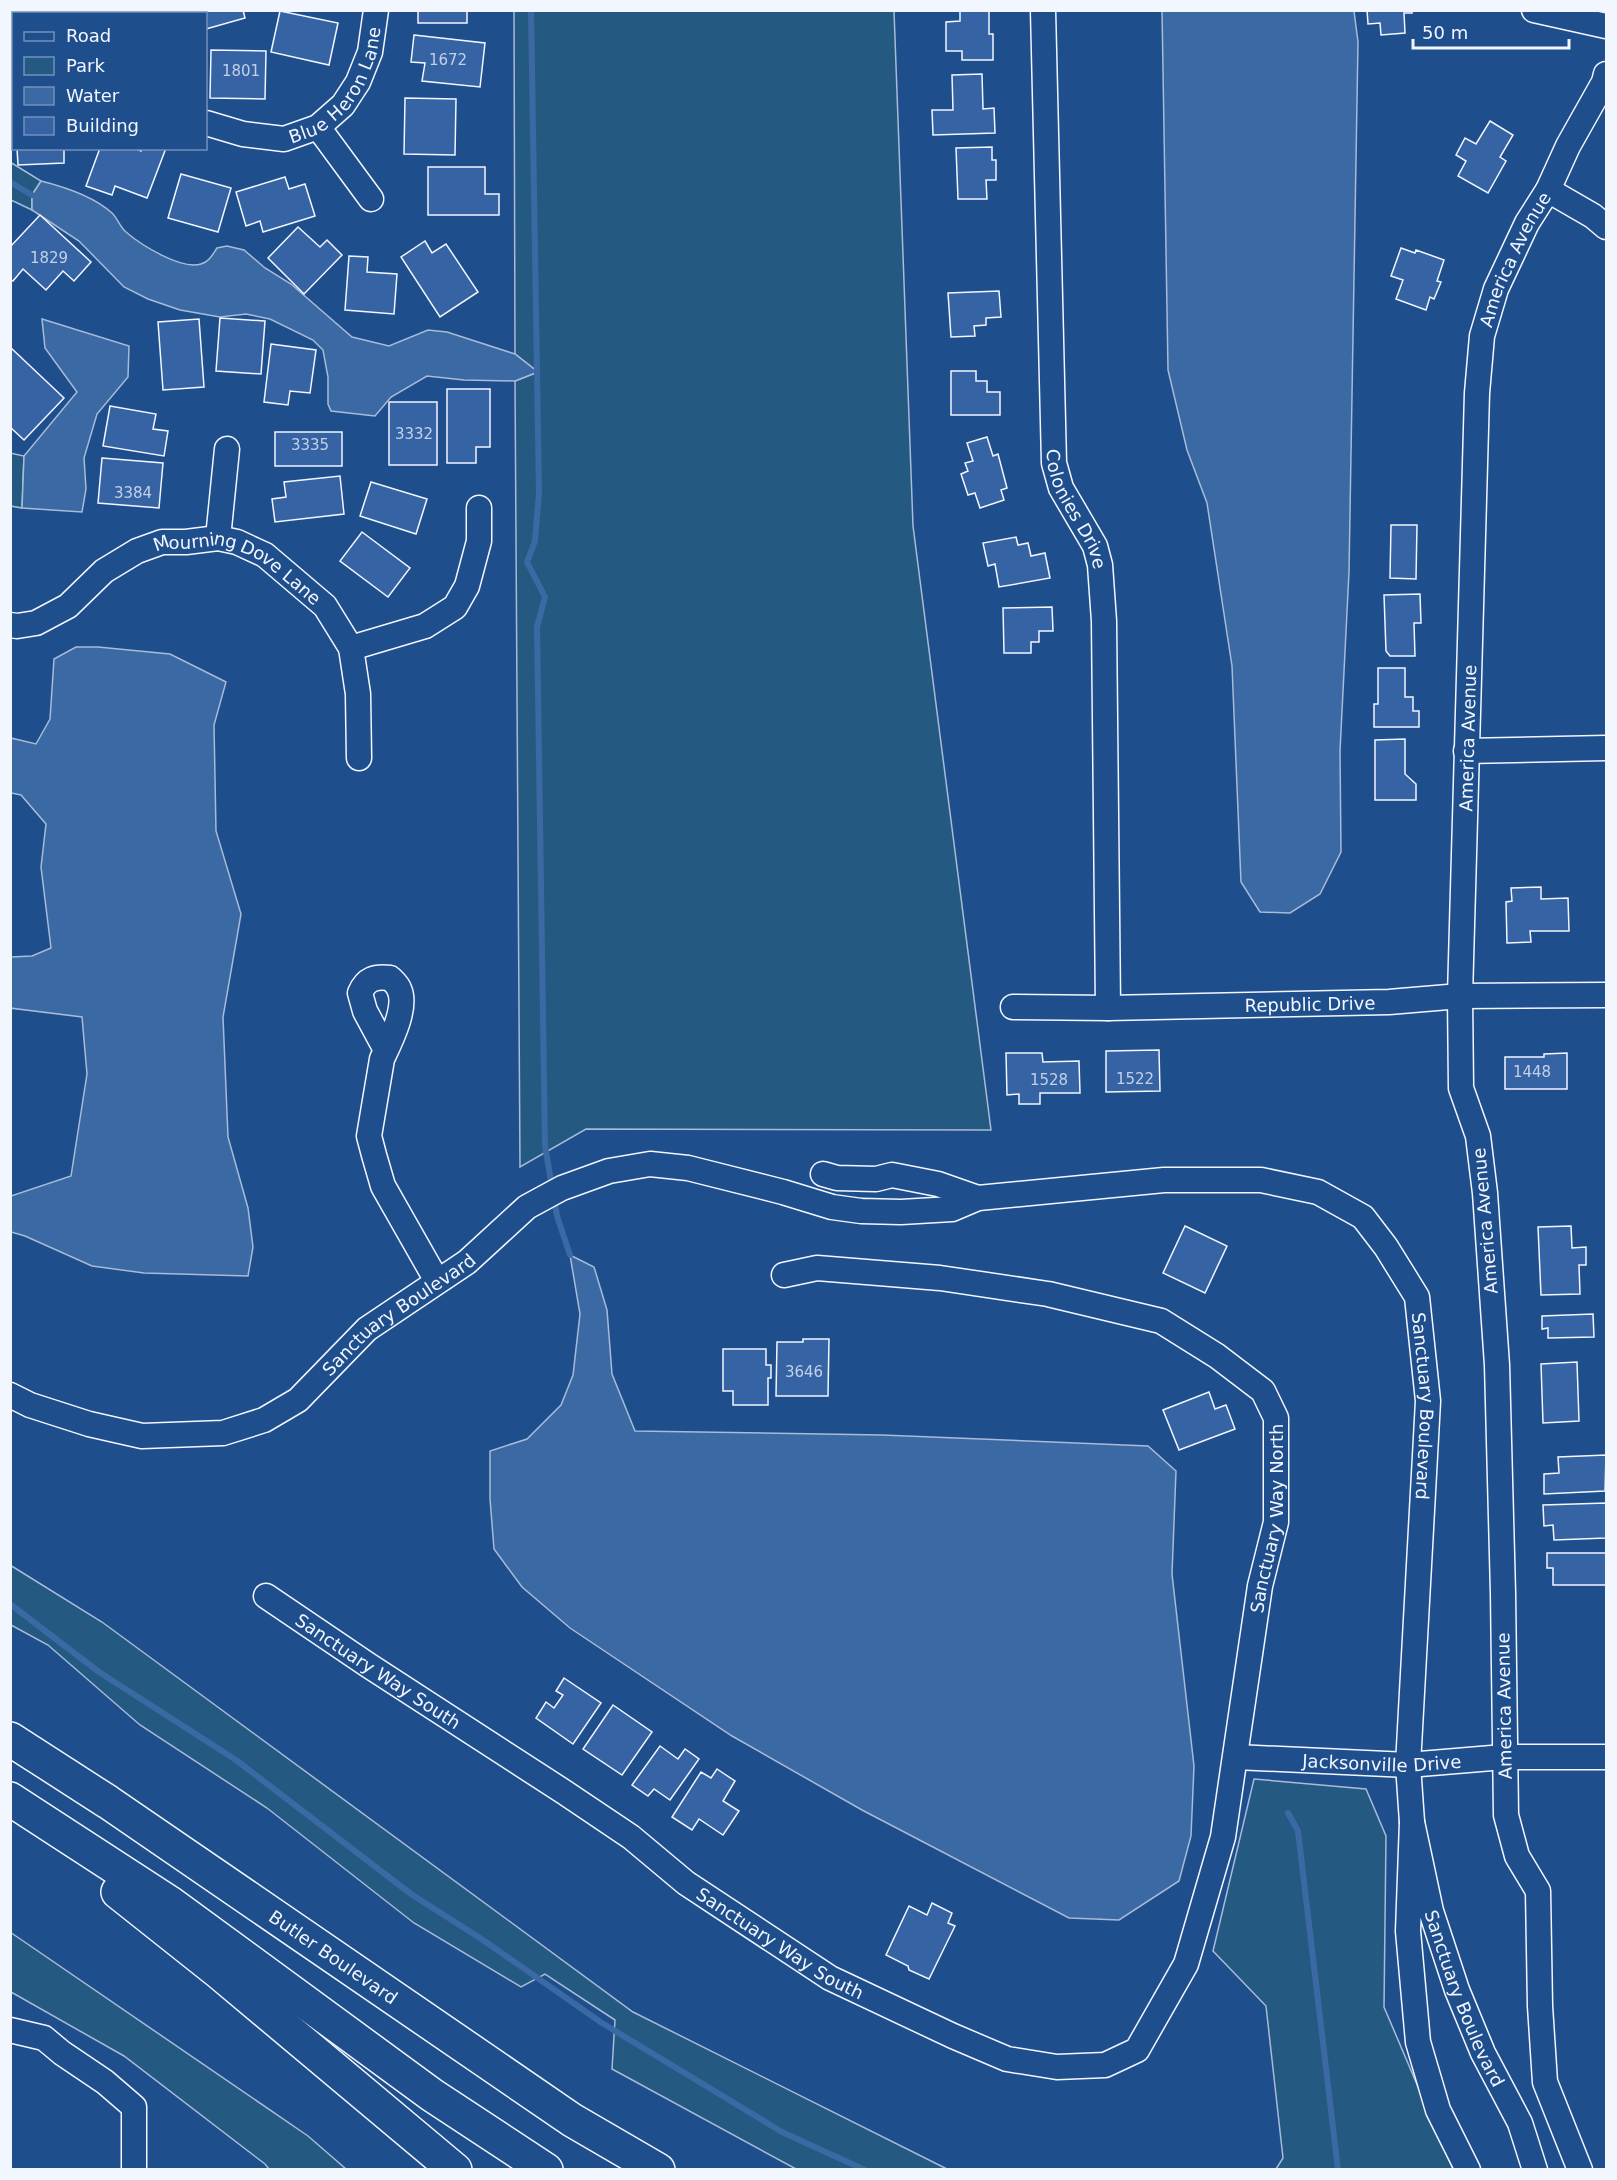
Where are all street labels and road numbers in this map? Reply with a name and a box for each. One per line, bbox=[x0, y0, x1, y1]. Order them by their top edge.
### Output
street label: Blue Heron Lane bbox=[286, 25, 384, 147]
street label: America Avenue bbox=[1475, 188, 1555, 329]
street label: Colonies Drive bbox=[1043, 448, 1111, 571]
street label: Mourning Dove Lane bbox=[150, 527, 326, 609]
street label: America Avenue bbox=[1455, 664, 1480, 812]
street label: Republic Drive bbox=[1244, 992, 1376, 1016]
street label: America Avenue bbox=[1468, 1147, 1502, 1295]
street label: Sanctuary Boulevard bbox=[317, 1249, 480, 1380]
street label: Sanctuary Boulevard bbox=[1408, 1311, 1439, 1500]
street label: Sanctuary Way North bbox=[1246, 1423, 1287, 1614]
street label: Sanctuary Way South bbox=[292, 1609, 465, 1733]
street label: America Avenue bbox=[1492, 1632, 1516, 1780]
street label: Jacksonville Drive bbox=[1301, 1750, 1462, 1775]
street label: Sanctuary Way South bbox=[693, 1883, 867, 2003]
street label: Butler Boulevard bbox=[265, 1905, 402, 2008]
street label: Sanctuary Boulevard bbox=[1421, 1907, 1509, 2090]

